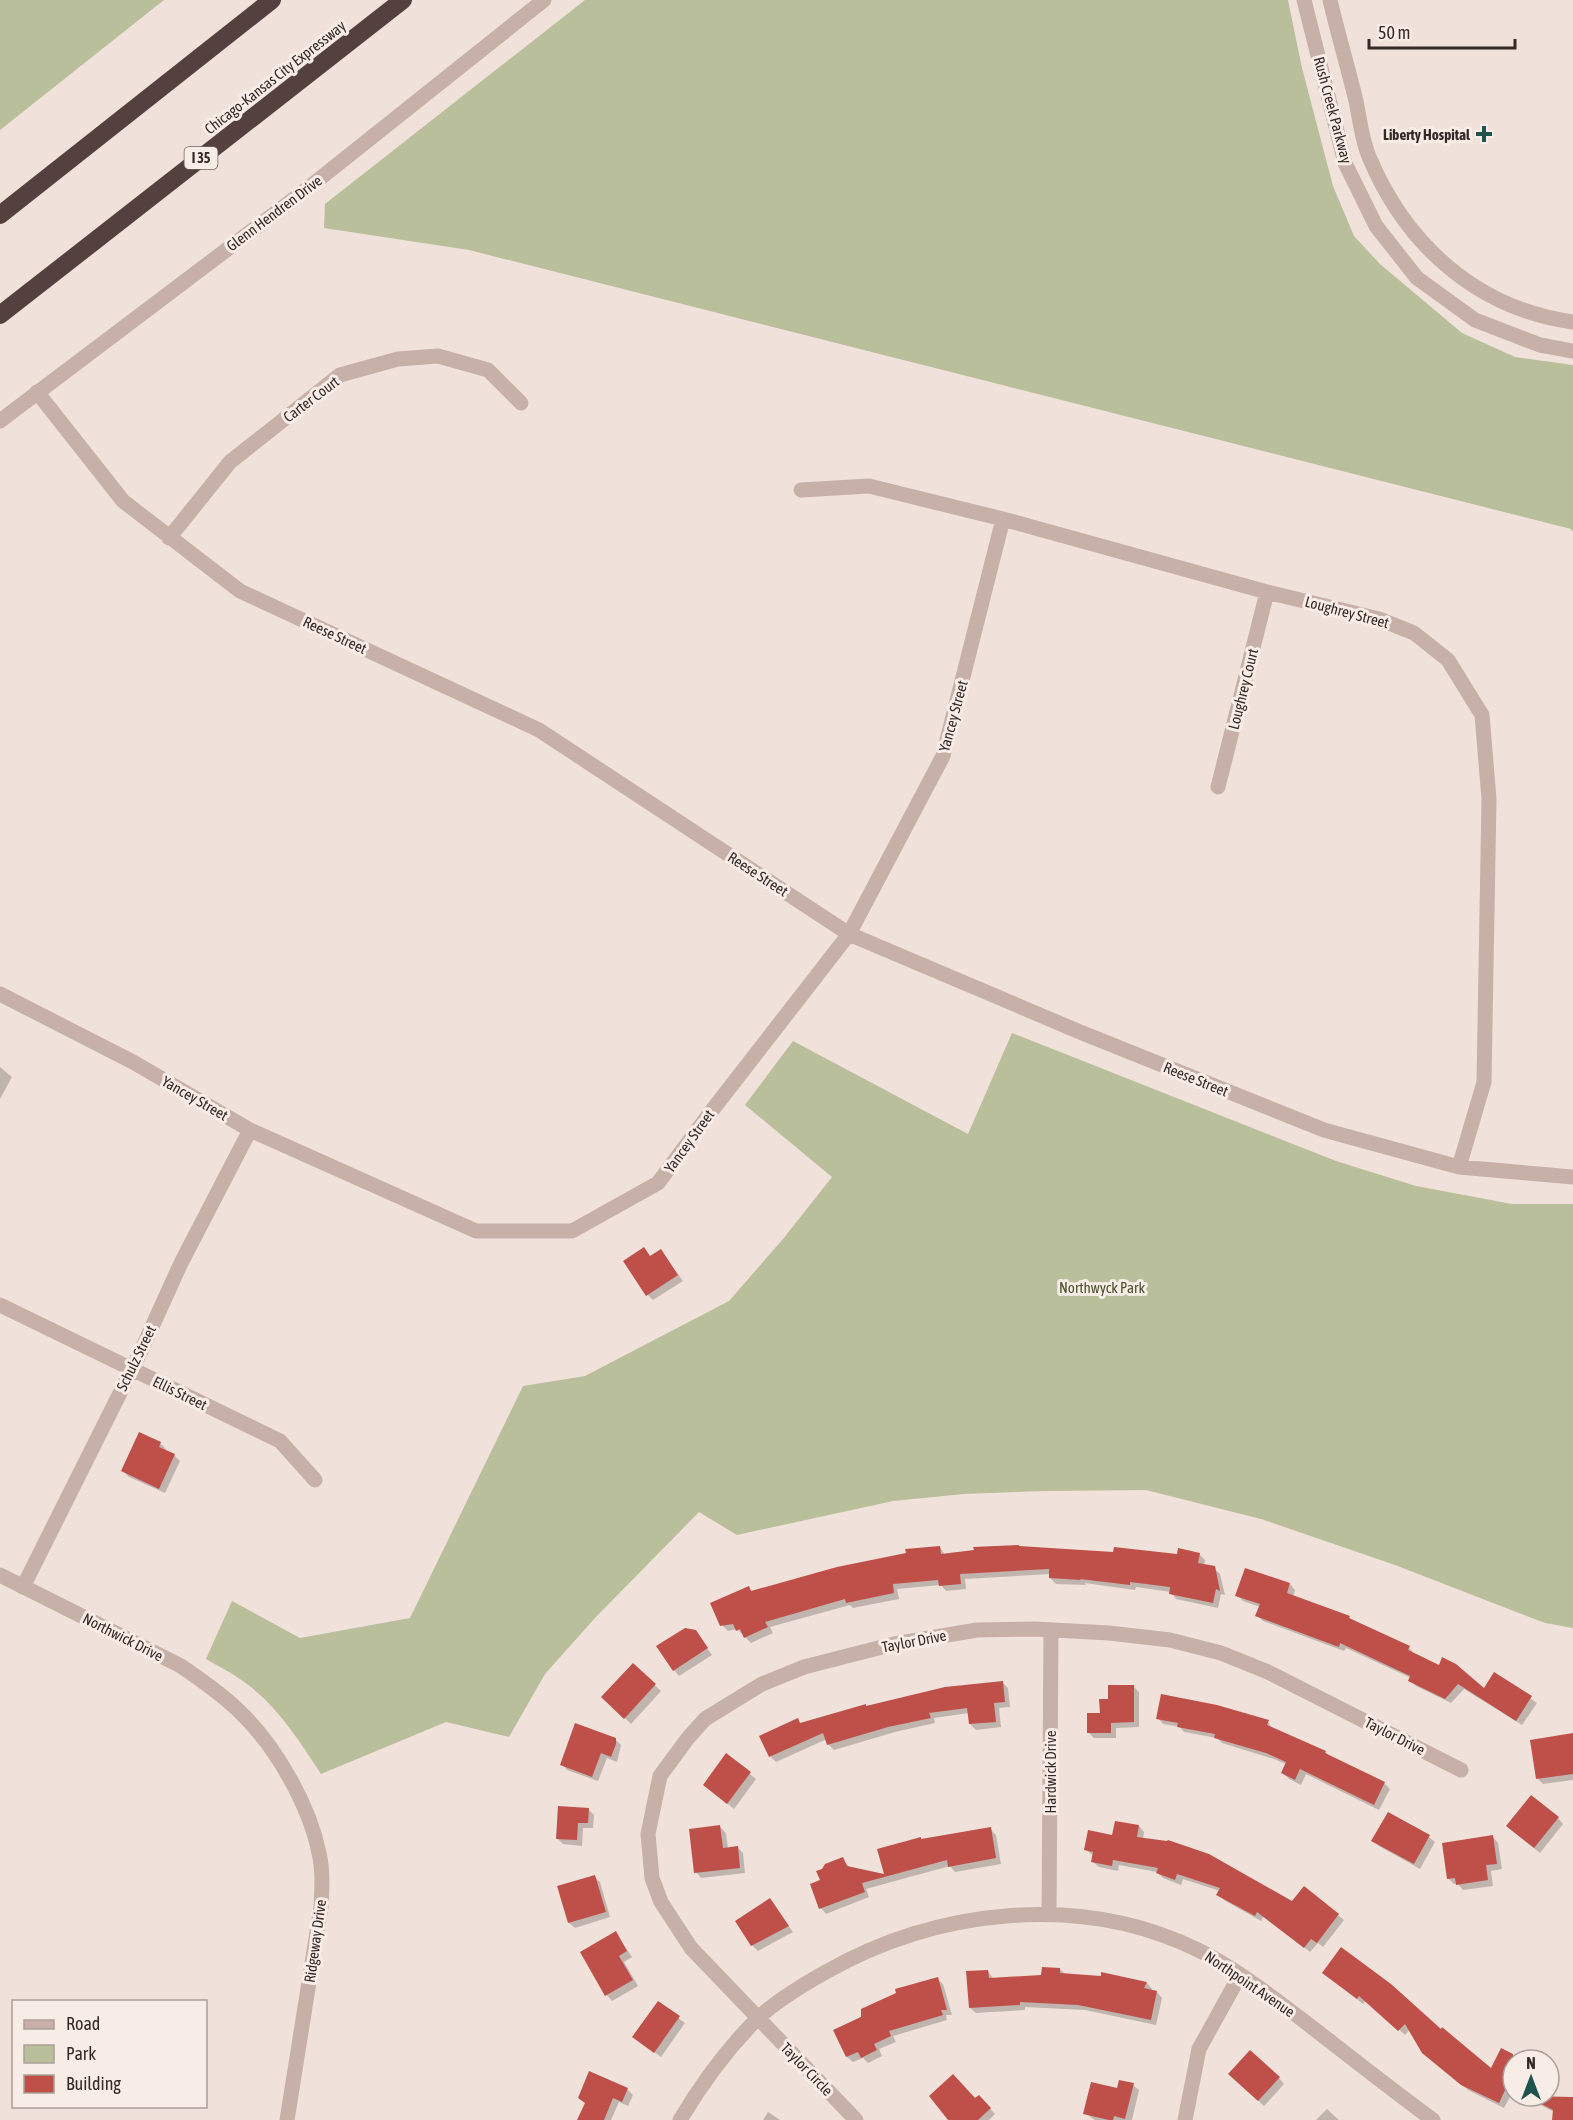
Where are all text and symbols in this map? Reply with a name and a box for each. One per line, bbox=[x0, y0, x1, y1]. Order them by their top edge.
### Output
scale bar bbox=[1369, 12, 1514, 50]
street label: Chicago-Kansas City Expressway bbox=[201, 17, 349, 137]
text: 50 m bbox=[1378, 22, 1410, 43]
street label: Rush Creek Parkway bbox=[1311, 55, 1355, 165]
marker: Liberty Hospital bbox=[1475, 125, 1493, 143]
place label: Liberty Hospital bbox=[1383, 126, 1471, 143]
road number: I 35 bbox=[184, 147, 218, 169]
street label: Glenn Hendren Drive bbox=[223, 172, 325, 254]
street label: Carter Court bbox=[280, 373, 342, 425]
street label: Loughrey Street bbox=[1303, 593, 1391, 631]
street label: Reese Street bbox=[301, 613, 369, 657]
street label: Loughrey Court bbox=[1225, 647, 1261, 731]
street label: Yancey Street bbox=[935, 678, 971, 754]
street label: Reese Street bbox=[725, 848, 791, 900]
street label: Reese Street bbox=[1161, 1058, 1231, 1100]
street label: Yancey Street bbox=[159, 1072, 231, 1124]
street label: Yancey Street bbox=[661, 1106, 717, 1176]
park label: Northwyck Park bbox=[1059, 1279, 1145, 1296]
street label: Schulz Street bbox=[113, 1322, 159, 1394]
street label: Ellis Street bbox=[150, 1373, 210, 1413]
street label: Northwick Drive bbox=[80, 1610, 166, 1665]
street label: Taylor Drive bbox=[880, 1626, 948, 1656]
street label: Taylor Drive bbox=[1362, 1714, 1428, 1758]
street label: Hardwick Drive bbox=[1042, 1730, 1059, 1813]
street label: Ridgeway Drive bbox=[301, 1898, 329, 1984]
street label: Northpoint Avenue bbox=[1202, 1948, 1298, 2020]
legend bbox=[12, 2000, 207, 2108]
text: Road bbox=[66, 2013, 100, 2034]
street label: Taylor Circle bbox=[778, 2039, 836, 2099]
text: Park bbox=[66, 2043, 96, 2064]
north arrow bbox=[1501, 2048, 1561, 2108]
text: N bbox=[1526, 2054, 1536, 2072]
text: Building bbox=[66, 2073, 121, 2094]

